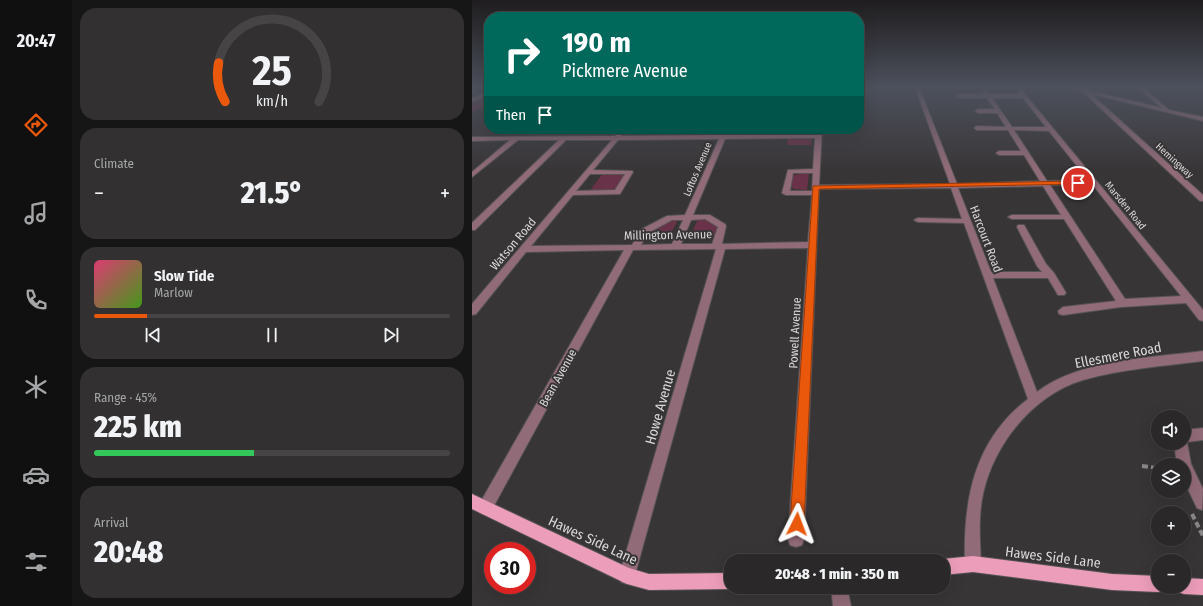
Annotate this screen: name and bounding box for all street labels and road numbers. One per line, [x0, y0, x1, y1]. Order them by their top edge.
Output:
street label: Loftos Avenue [681, 140, 715, 198]
street label: Hemingway [1153, 141, 1196, 181]
street label: Marsden Road [1102, 179, 1148, 232]
street label: Harcourt Road [967, 204, 1005, 274]
street label: Watson Road [487, 215, 539, 273]
street label: Millington Avenue [624, 227, 712, 243]
street label: Powell Avenue [786, 297, 804, 369]
street label: Ellesmere Road [1073, 339, 1163, 372]
street label: Bean Avenue [536, 347, 580, 409]
street label: Howe Avenue [642, 368, 679, 447]
street label: Hawes Side Lane [546, 512, 640, 568]
street label: Hawes Side Lane [1004, 543, 1102, 572]

